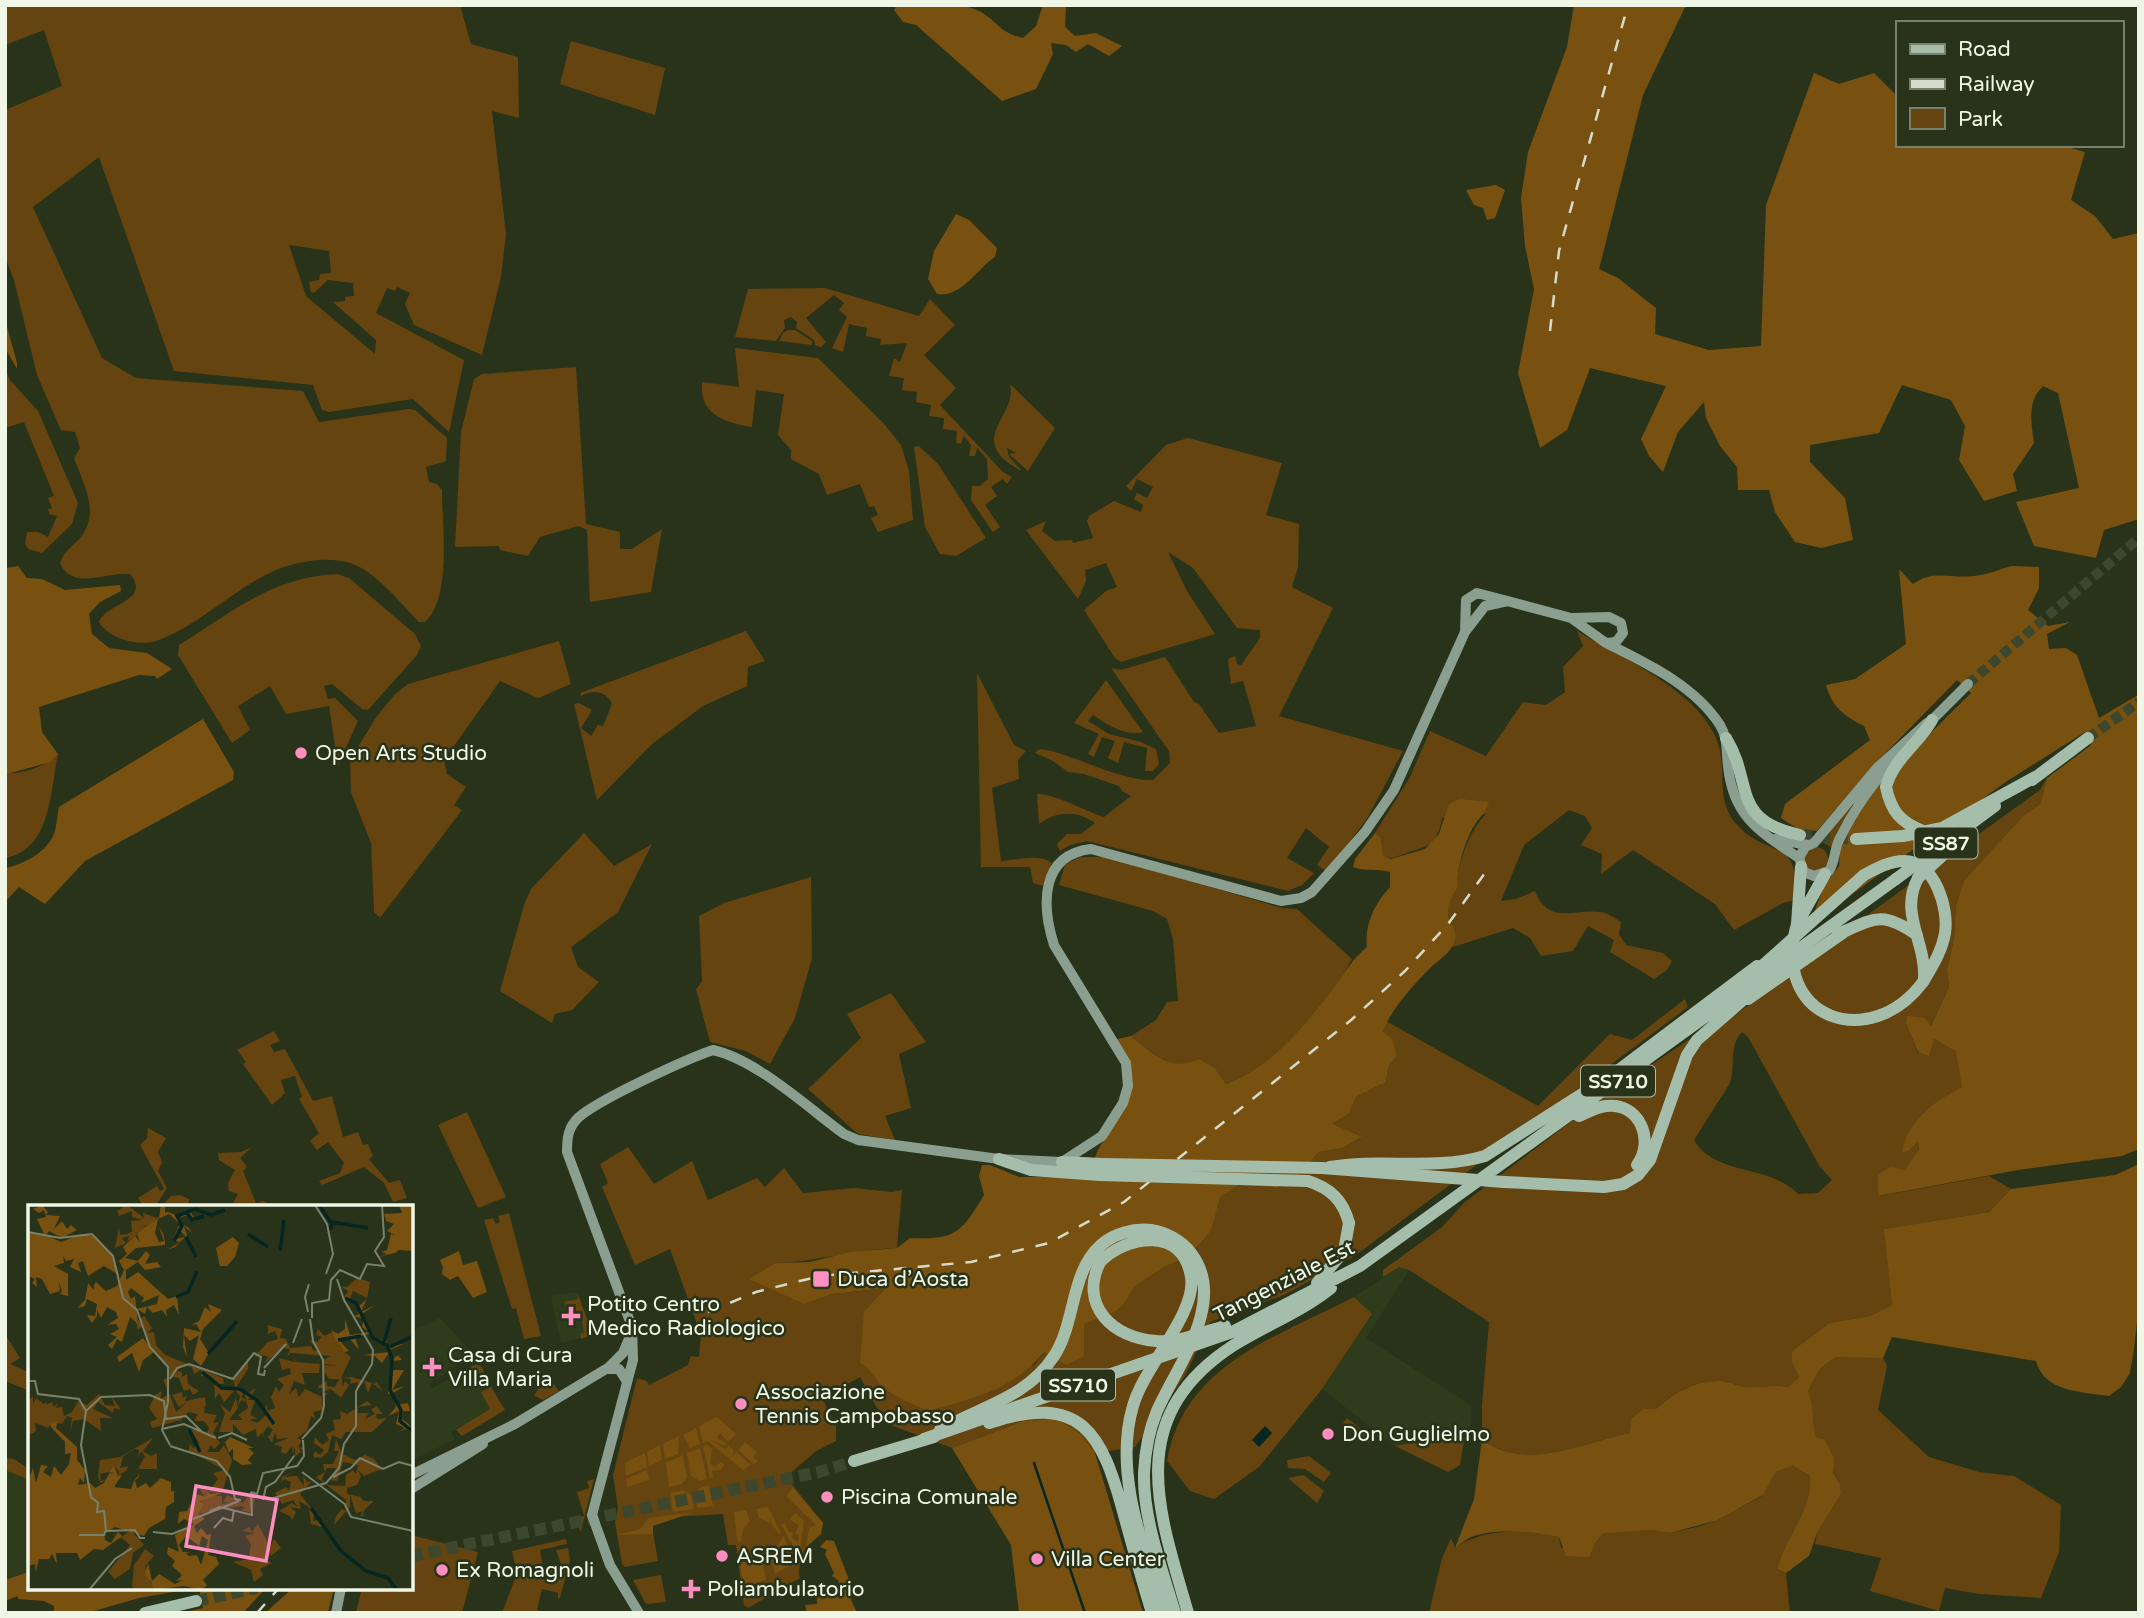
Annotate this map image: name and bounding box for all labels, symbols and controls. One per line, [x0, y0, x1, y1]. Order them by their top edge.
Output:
legend [1896, 21, 2123, 147]
text: Road [1958, 37, 2011, 62]
text: Railway [1958, 72, 2035, 97]
text: Park [1958, 107, 2003, 132]
place label: Open Arts Studio [315, 741, 487, 766]
marker: Open Arts Studio [293, 745, 309, 761]
road number: SS87 [1914, 828, 1978, 858]
road number: SS710 [1581, 1065, 1655, 1096]
inset map [28, 1205, 413, 1590]
street label: Tangenziale Est [1210, 1235, 1359, 1328]
place label: Duca d’Aosta [837, 1267, 969, 1292]
marker: Duca d’Aosta [811, 1269, 831, 1289]
place label: Potito Centro Medico Radiologico [587, 1292, 785, 1341]
marker: Potito Centro Medico Radiologico [561, 1306, 581, 1326]
place label: Casa di Cura Villa Maria [448, 1343, 573, 1392]
marker: Casa di Cura Villa Maria [422, 1357, 442, 1377]
road number: SS710 [1041, 1370, 1115, 1400]
place label: Associazione Tennis Campobasso [755, 1380, 954, 1429]
marker: Associazione Tennis Campobasso [733, 1396, 749, 1412]
place label: Don Guglielmo [1342, 1422, 1490, 1447]
marker: Don Guglielmo [1320, 1426, 1336, 1442]
place label: Piscina Comunale [841, 1485, 1018, 1510]
marker: Piscina Comunale [819, 1489, 835, 1505]
place label: ASREM [736, 1544, 813, 1569]
place label: Villa Center [1051, 1547, 1165, 1572]
marker: ASREM [714, 1548, 730, 1564]
marker: Villa Center [1029, 1551, 1045, 1567]
place label: Ex Romagnoli [456, 1558, 594, 1583]
marker: Ex Romagnoli [434, 1562, 450, 1578]
place label: Poliambulatorio [707, 1577, 865, 1602]
marker: Poliambulatorio [681, 1579, 701, 1599]

